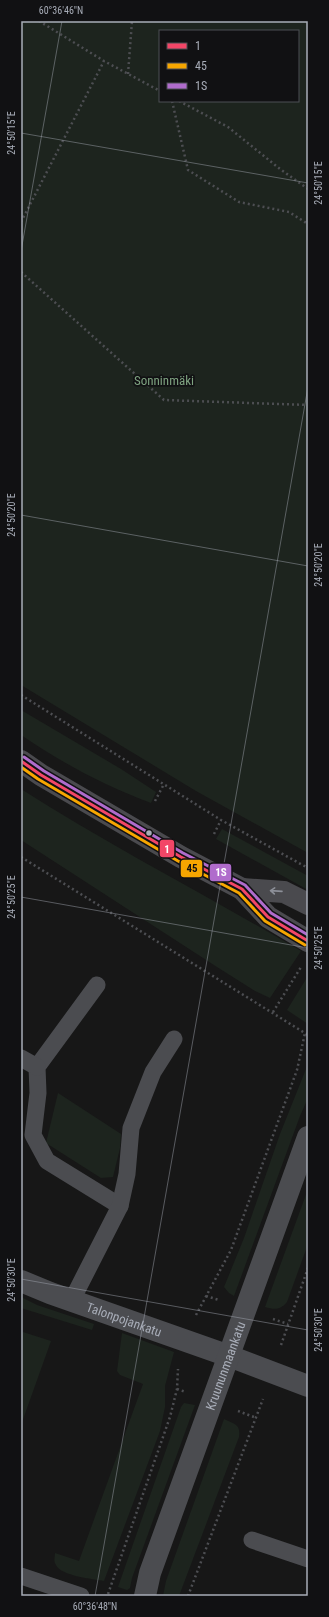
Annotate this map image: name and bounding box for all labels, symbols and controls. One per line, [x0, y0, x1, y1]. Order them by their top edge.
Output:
text: 60°36'46"N [39, 5, 83, 16]
legend [159, 30, 299, 102]
text: 1 [195, 39, 201, 53]
text: 45 [195, 59, 207, 73]
text: 1S [195, 79, 207, 93]
text: 24°50'15"E [6, 111, 17, 155]
text: 24°50'15"E [313, 161, 324, 205]
park label: Sonninmäki [134, 373, 194, 388]
text: 24°50'20"E [6, 493, 17, 537]
text: 24°50'20"E [313, 543, 324, 587]
unlabelled marker [144, 828, 154, 838]
line badge: 1 [159, 839, 175, 858]
text: 1 [164, 843, 170, 856]
line badge: 45 [180, 859, 203, 878]
text: 45 [186, 862, 198, 875]
line badge: 1S [209, 863, 232, 882]
text: 1S [215, 866, 227, 879]
text: 24°50'25"E [6, 875, 17, 919]
one-way arrow [270, 888, 283, 895]
text: 24°50'25"E [313, 926, 324, 970]
text: 24°50'30"E [6, 1258, 17, 1302]
street label: Talonpojankatu [85, 1299, 164, 1339]
text: 24°50'30"E [313, 1308, 324, 1352]
street label: Kruununmaankatu [202, 1319, 248, 1412]
text: 60°36'48"N [73, 1601, 117, 1612]

